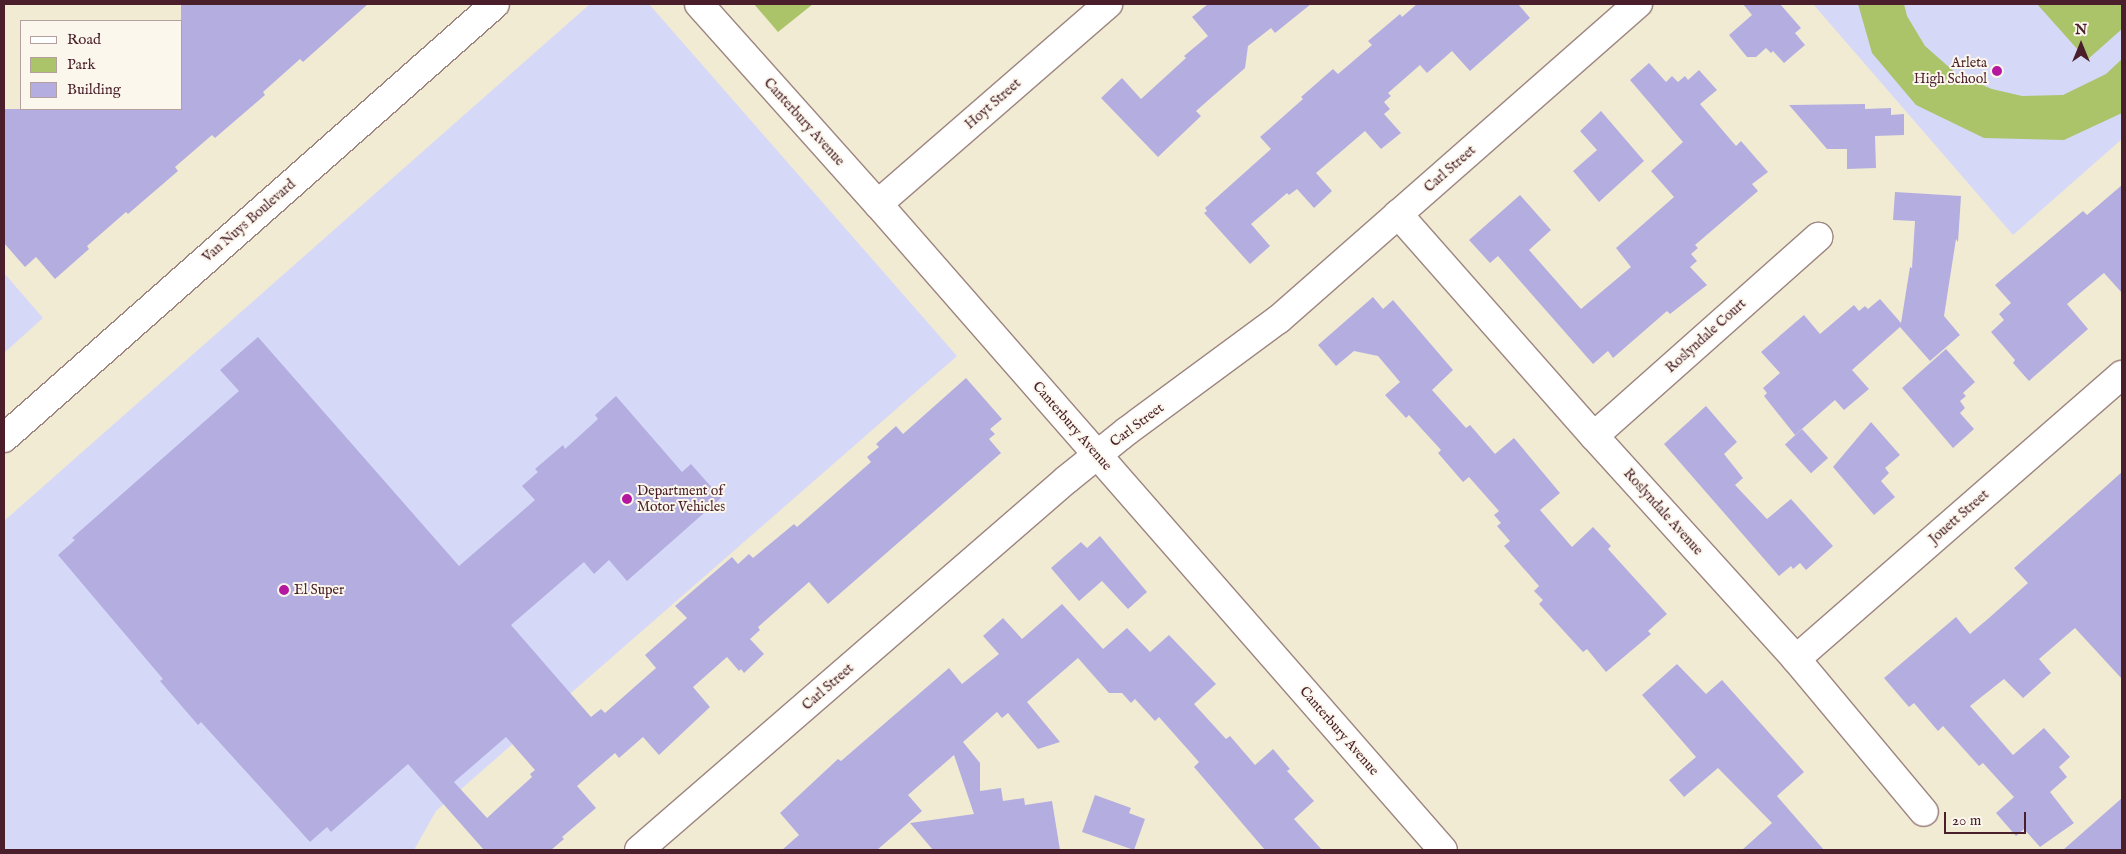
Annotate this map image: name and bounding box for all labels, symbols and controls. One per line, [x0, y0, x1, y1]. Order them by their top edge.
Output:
legend [20, 20, 182, 110]
north arrow [2056, 20, 2106, 70]
text: N [2075, 21, 2087, 39]
text: Road [67, 30, 101, 49]
text: Park [67, 55, 96, 74]
place label: Arleta High School [1914, 55, 1987, 88]
marker: Arleta High School [1991, 65, 2003, 77]
street label: Canterbury Avenue [760, 75, 848, 169]
street label: Hoyt Street [962, 75, 1024, 133]
text: Building [67, 80, 121, 99]
street label: Carl Street [1421, 142, 1479, 196]
street label: Van Nuys Boulevard [199, 176, 299, 266]
street label: Roslyndale Court [1662, 295, 1750, 377]
street label: Canterbury Avenue [1029, 378, 1115, 474]
street label: Carl Street [1107, 399, 1167, 451]
street label: Roslyndale Avenue [1620, 465, 1706, 559]
place label: Department of Motor Vehicles [637, 483, 725, 516]
street label: Jouett Street [1926, 486, 1992, 548]
marker: Department of Motor Vehicles [621, 493, 633, 505]
place label: El Super [294, 582, 344, 598]
marker: El Super [278, 584, 290, 596]
street label: Carl Street [799, 660, 857, 714]
street label: Canterbury Avenue [1296, 683, 1382, 779]
scale bar [1946, 802, 2028, 834]
text: 20 m [1952, 811, 1981, 830]

